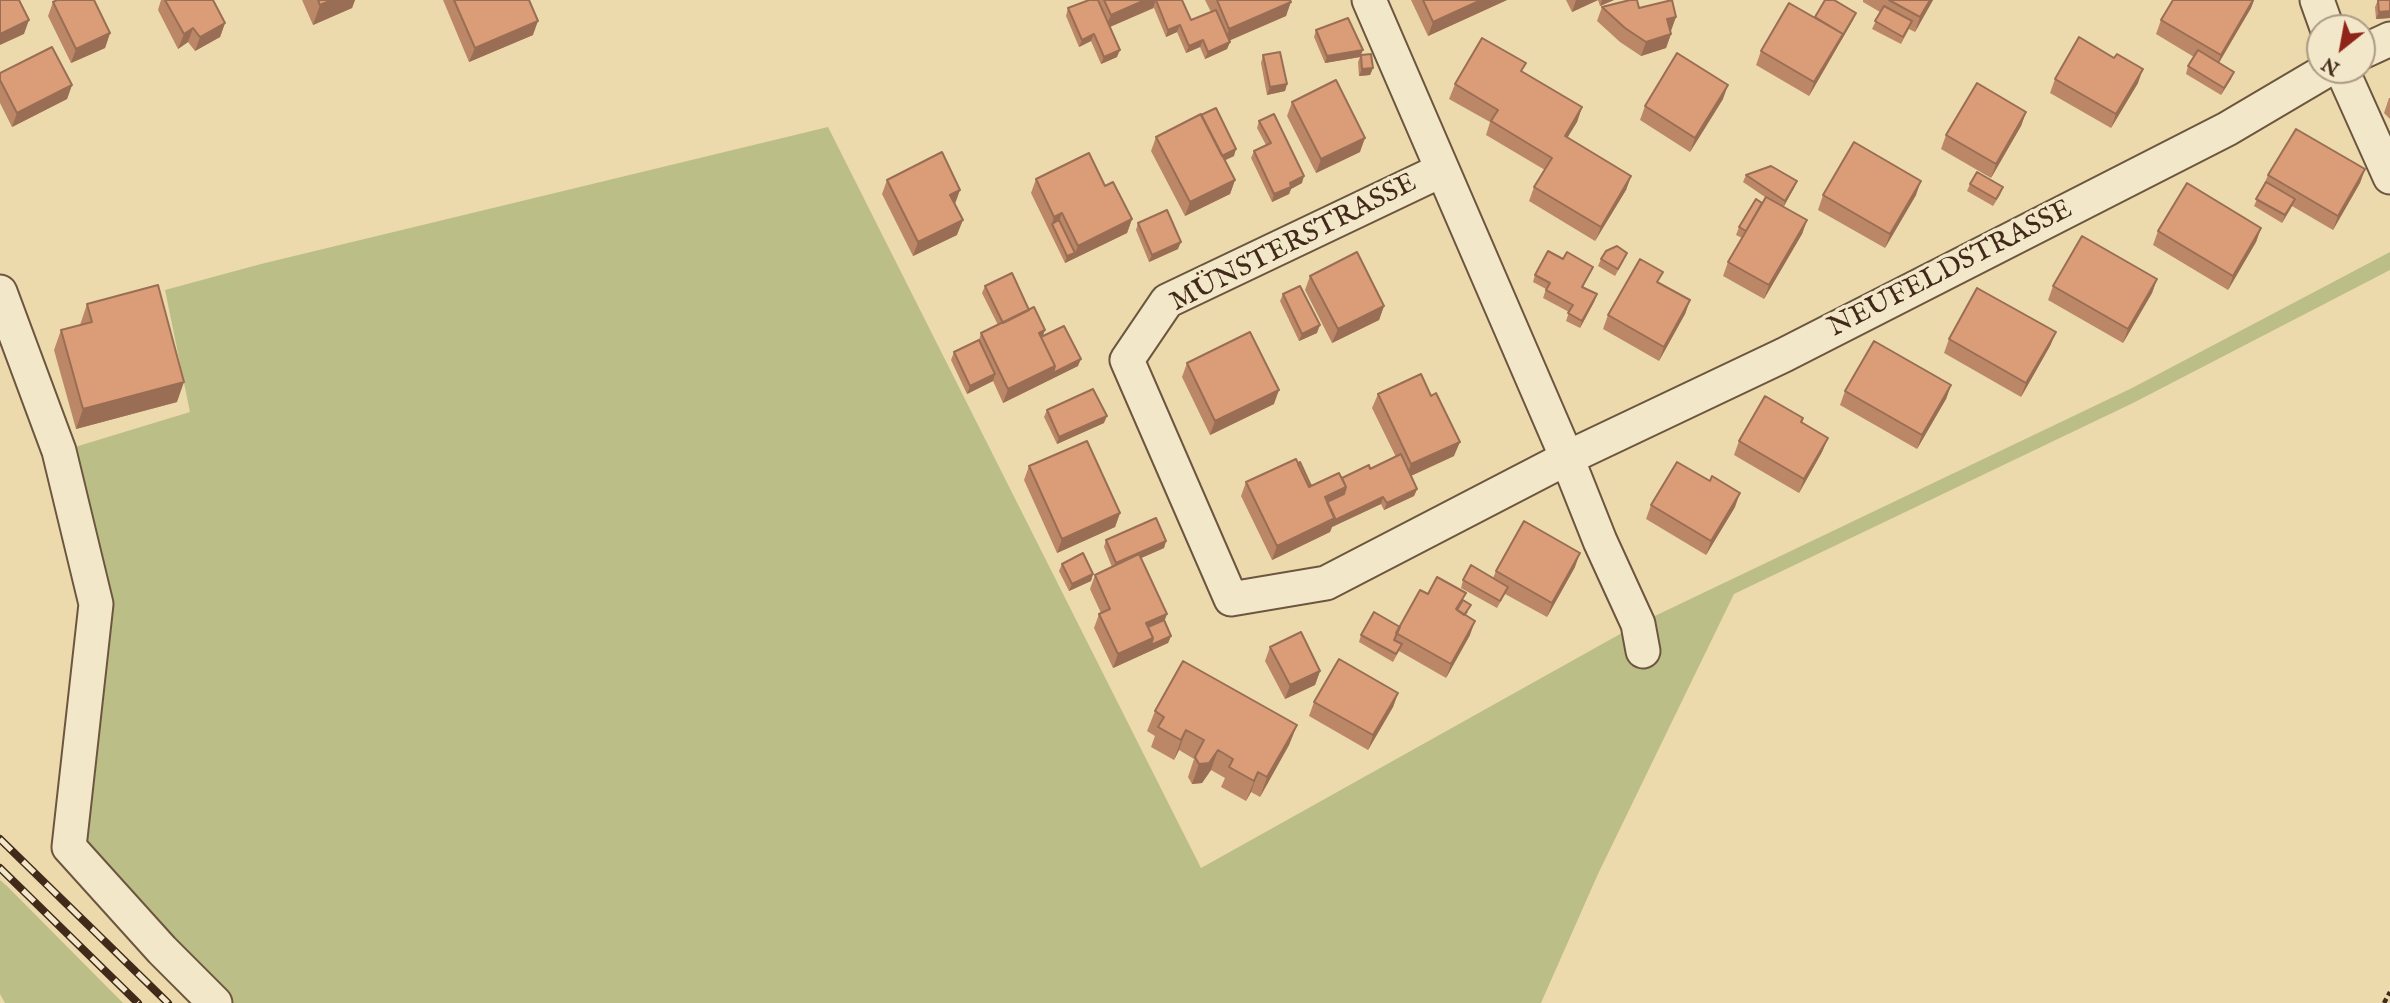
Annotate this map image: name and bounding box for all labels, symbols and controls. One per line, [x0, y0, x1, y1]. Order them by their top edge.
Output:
north arrow [2306, 14, 2376, 84]
text: N [2318, 51, 2344, 80]
street label: MÜNSTERSTRASSE [1165, 167, 1423, 321]
street label: NEUFELDSTRASSE [1823, 194, 2079, 346]

